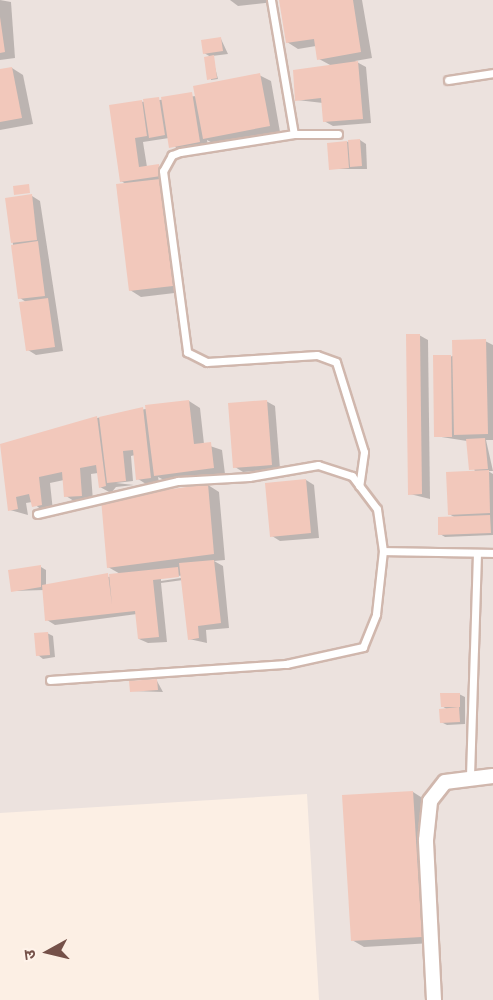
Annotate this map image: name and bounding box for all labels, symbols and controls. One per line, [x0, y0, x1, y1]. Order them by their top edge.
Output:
north arrow [18, 922, 78, 982]
text: उ [22, 949, 39, 960]

